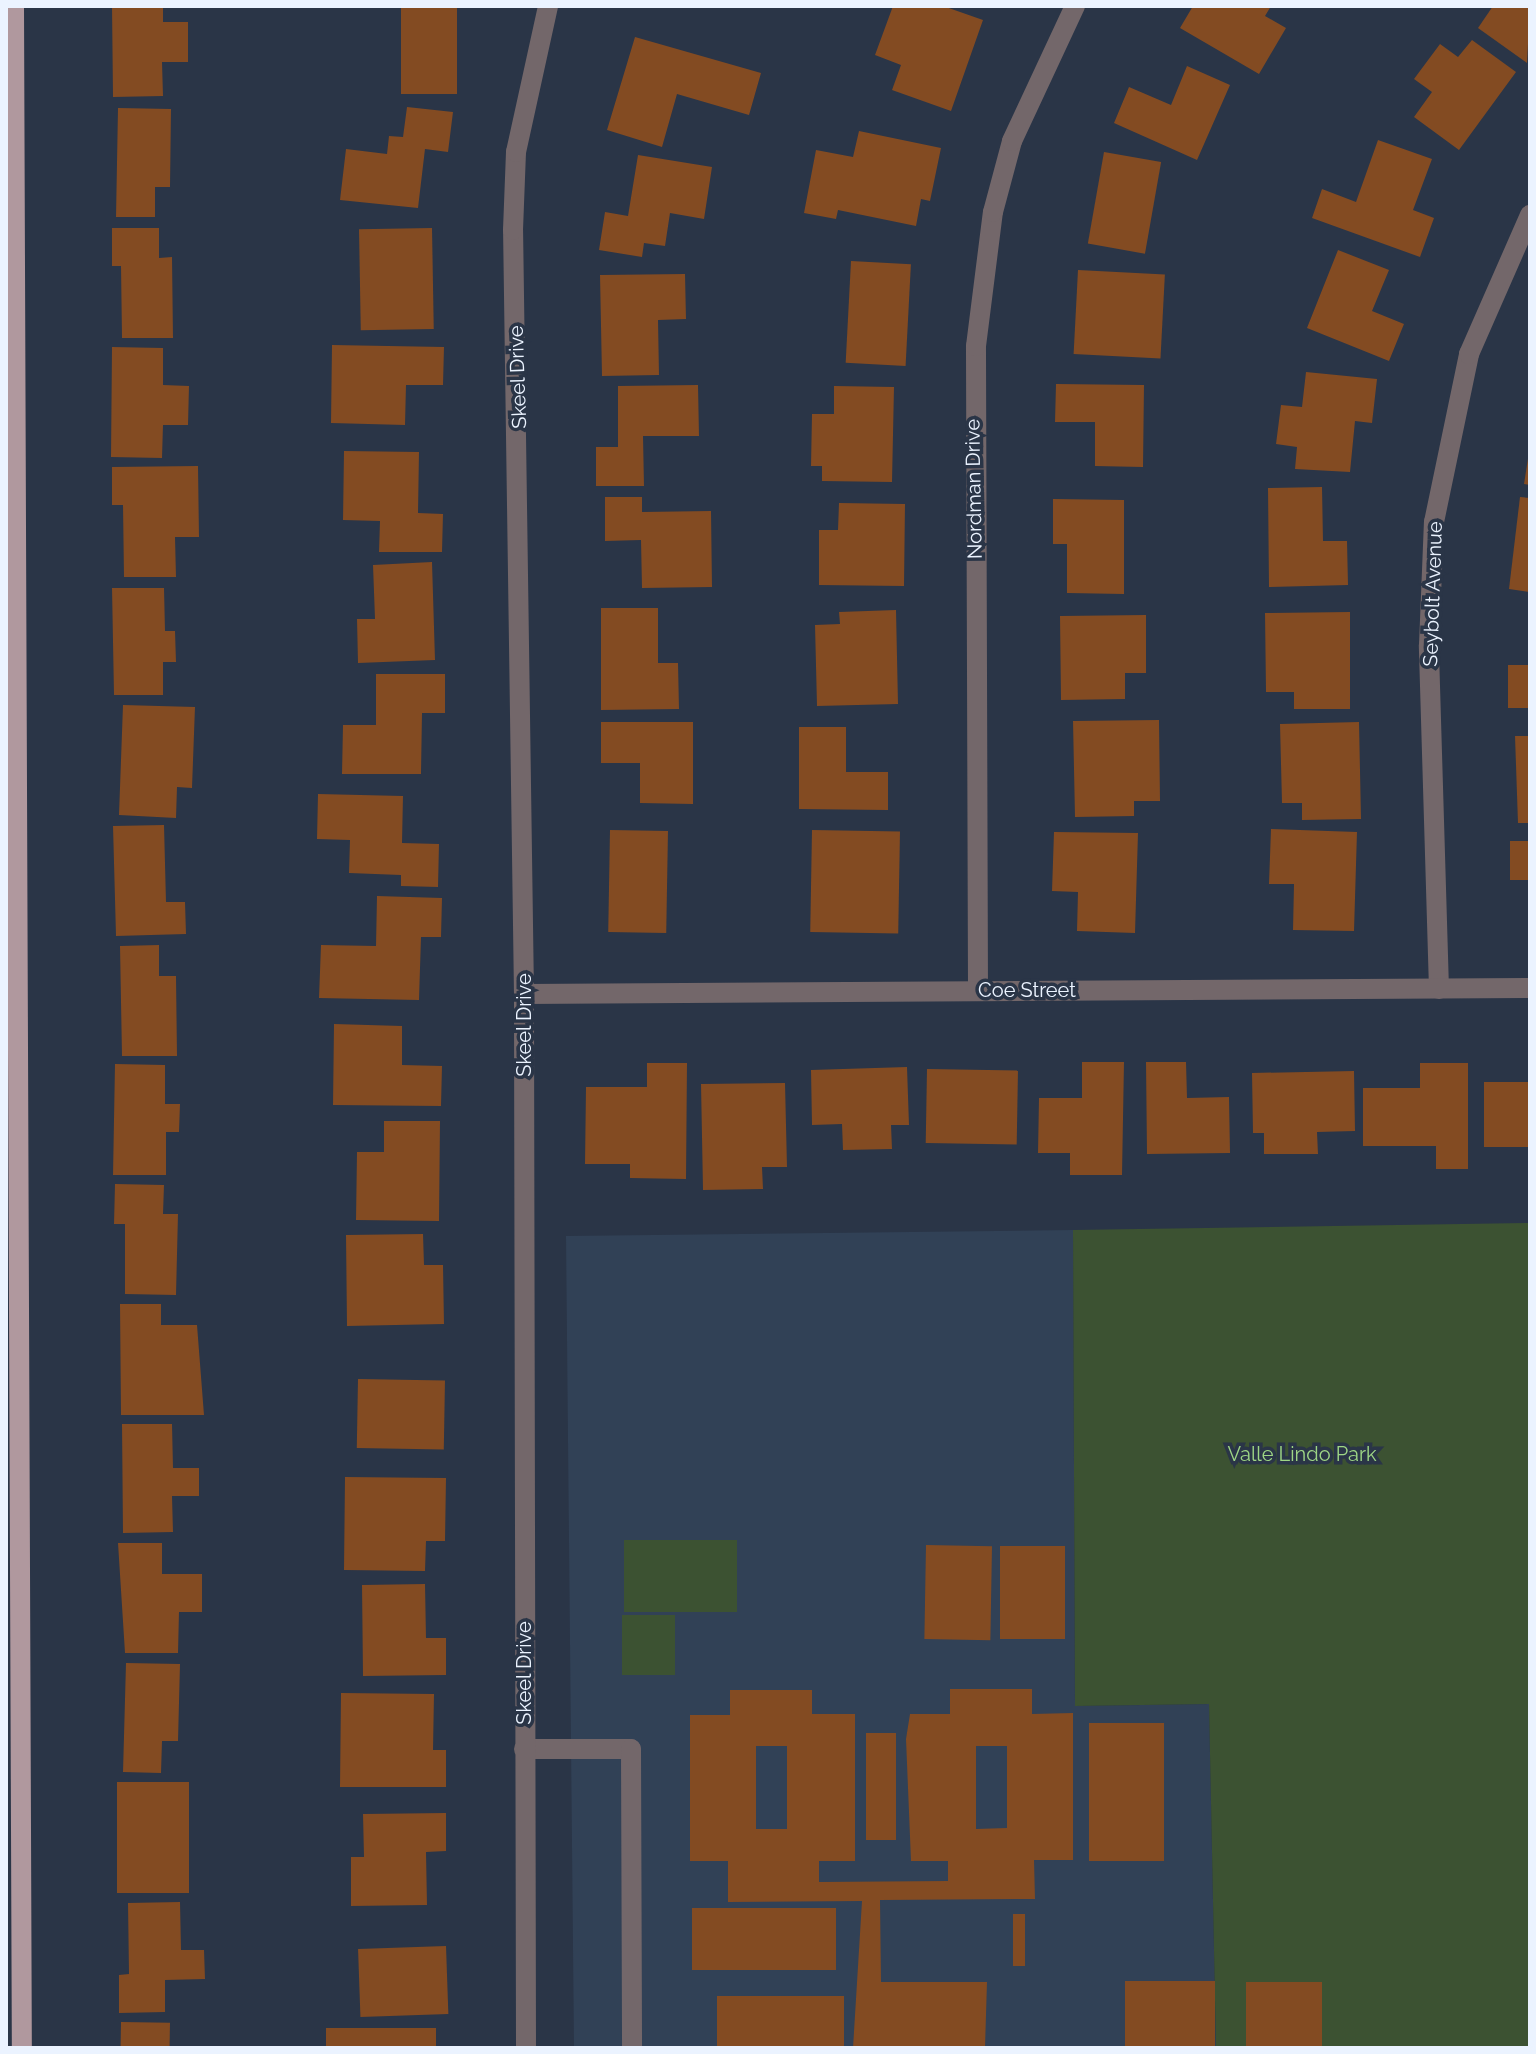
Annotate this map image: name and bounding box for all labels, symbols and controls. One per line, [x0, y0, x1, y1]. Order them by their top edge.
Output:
street label: Skeel Drive [504, 325, 532, 429]
street label: Nordman Drive [961, 419, 987, 559]
street label: Seybolt Avenue [1418, 521, 1448, 667]
street label: Skeel Drive [512, 973, 536, 1077]
street label: Coe Street [978, 978, 1076, 1002]
park label: Valle Lindo Park [1227, 1442, 1377, 1466]
street label: Skeel Drive [512, 1621, 536, 1725]

